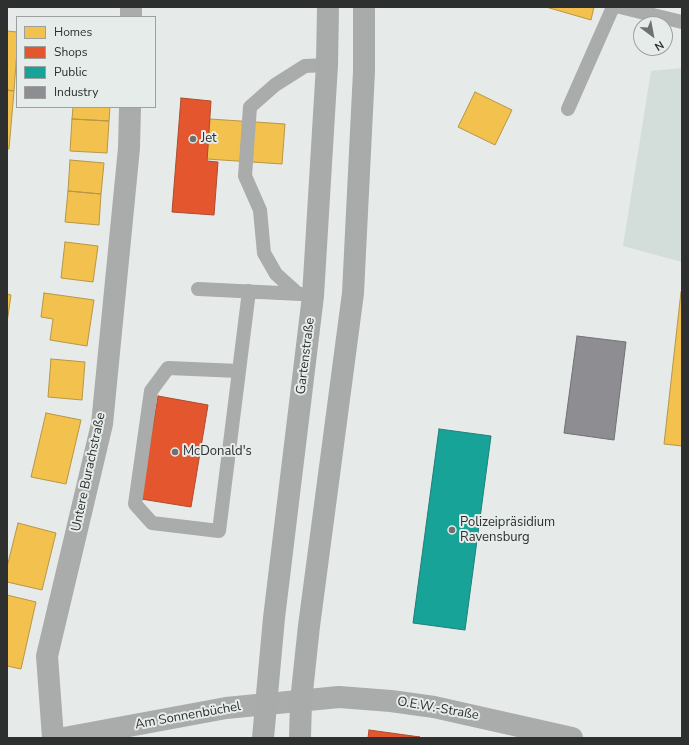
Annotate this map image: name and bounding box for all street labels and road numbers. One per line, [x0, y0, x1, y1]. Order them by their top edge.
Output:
street label: Gartenstraße [294, 317, 318, 395]
street label: Untere Burachstraße [69, 411, 109, 533]
street label: O.E.W.-Straße [396, 694, 480, 724]
street label: Am Sonnenbüchel [134, 699, 242, 733]

